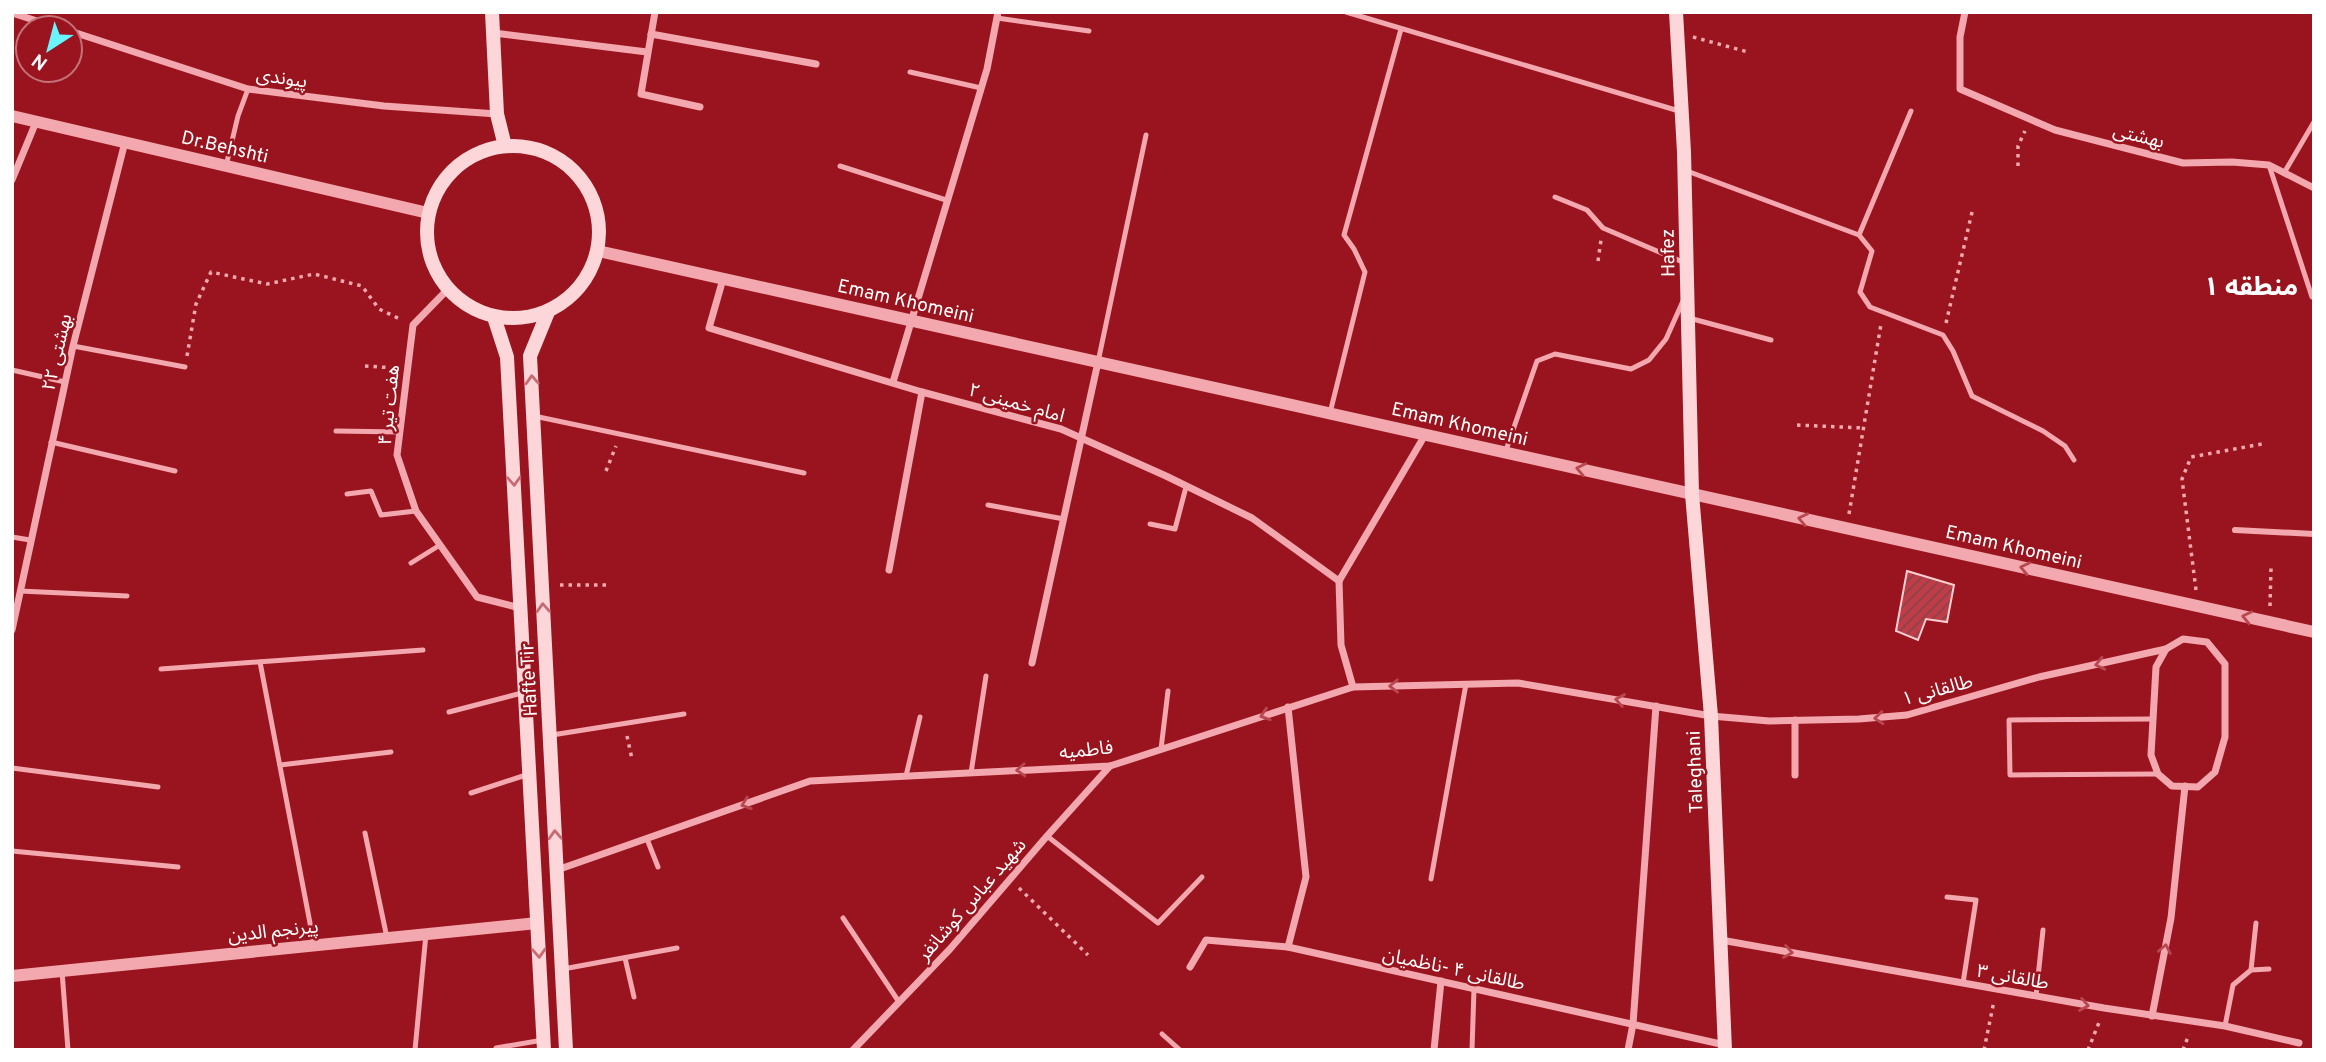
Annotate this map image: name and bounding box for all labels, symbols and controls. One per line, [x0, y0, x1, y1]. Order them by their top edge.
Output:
north arrow [14, 14, 84, 84]
text: N [28, 47, 53, 75]
street label: پیوندی [255, 64, 309, 94]
street label: بهشتی [2110, 119, 2167, 155]
street label: Dr.Behshti [179, 126, 270, 170]
street label: Hafez [1657, 229, 1681, 277]
district label: منطقه ۱ [2204, 272, 2298, 305]
street label: Emam Khomeini [835, 275, 976, 329]
street label: بهشتی ۲۲ [37, 312, 78, 393]
street label: هفت تیر ۴ [374, 364, 406, 447]
one-way arrow [524, 375, 539, 386]
street label: امام خمینی ۲ [965, 379, 1067, 430]
street label: Emam Khomeini [1389, 398, 1530, 452]
one-way arrow [1575, 463, 1587, 478]
one-way arrow [506, 475, 521, 486]
one-way arrow [1797, 512, 1809, 527]
street label: Emam Khomeini [1943, 521, 2084, 575]
one-way arrow [2019, 562, 2031, 576]
one-way arrow [536, 602, 551, 613]
one-way arrow [2241, 611, 2253, 626]
street label: Hafte Tir [516, 642, 544, 717]
one-way arrow [2094, 656, 2106, 670]
street label: طالقانی ۱ [1899, 670, 1976, 712]
one-way arrow [1388, 678, 1398, 694]
one-way arrow [1614, 693, 1625, 708]
one-way arrow [1259, 707, 1271, 721]
one-way arrow [1873, 710, 1884, 725]
street label: Taleghani [1683, 730, 1709, 814]
street label: فاطمیه [1058, 736, 1114, 766]
one-way arrow [1015, 763, 1026, 778]
one-way arrow [740, 796, 753, 810]
one-way arrow [548, 829, 563, 840]
street label: شهید عباس کوشانفر [912, 834, 1032, 967]
street label: پیرنجم الدین [227, 915, 320, 950]
street label: طالقانی ۴ -ناظمیان [1380, 943, 1527, 997]
one-way arrow [2157, 943, 2172, 955]
one-way arrow [1782, 944, 1794, 959]
one-way arrow [531, 947, 546, 958]
street label: طالقانی ۳ [1975, 960, 2051, 996]
one-way arrow [2078, 997, 2090, 1012]

